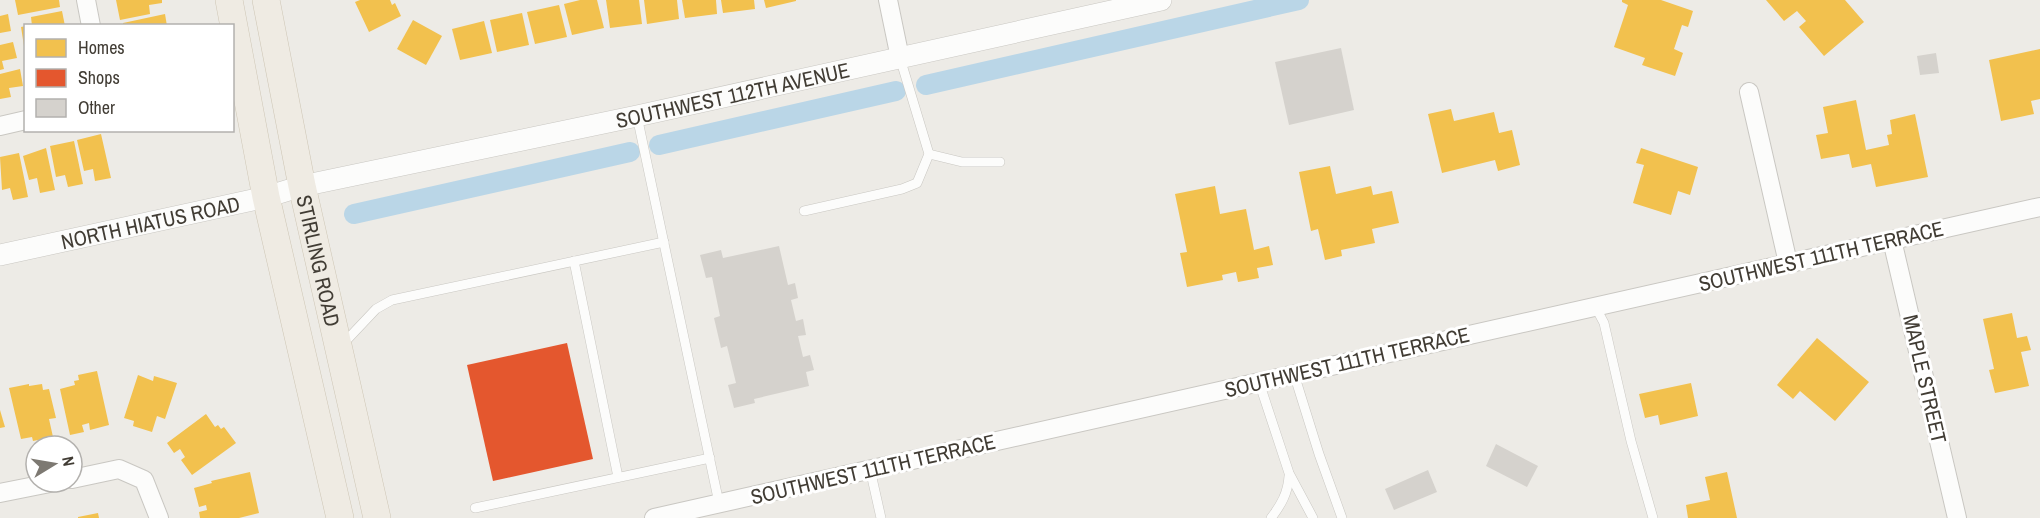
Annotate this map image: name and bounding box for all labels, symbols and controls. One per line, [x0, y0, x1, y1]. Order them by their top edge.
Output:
legend [24, 24, 234, 132]
text: Homes [78, 35, 125, 60]
street label: SOUTHWEST 112TH AVENUE [613, 55, 852, 135]
text: Shops [78, 65, 120, 90]
text: Other [78, 95, 115, 120]
street label: NORTH HIATUS ROAD [58, 189, 243, 256]
street label: STIRLING ROAD [290, 192, 348, 329]
street label: SOUTHWEST 111TH TERRACE [1696, 214, 1946, 298]
street label: MAPLE STREET [1896, 312, 1954, 447]
street label: SOUTHWEST 111TH TERRACE [1222, 320, 1472, 404]
street label: SOUTHWEST 111TH TERRACE [748, 427, 998, 511]
north arrow [24, 434, 84, 494]
text: N [57, 454, 80, 468]

